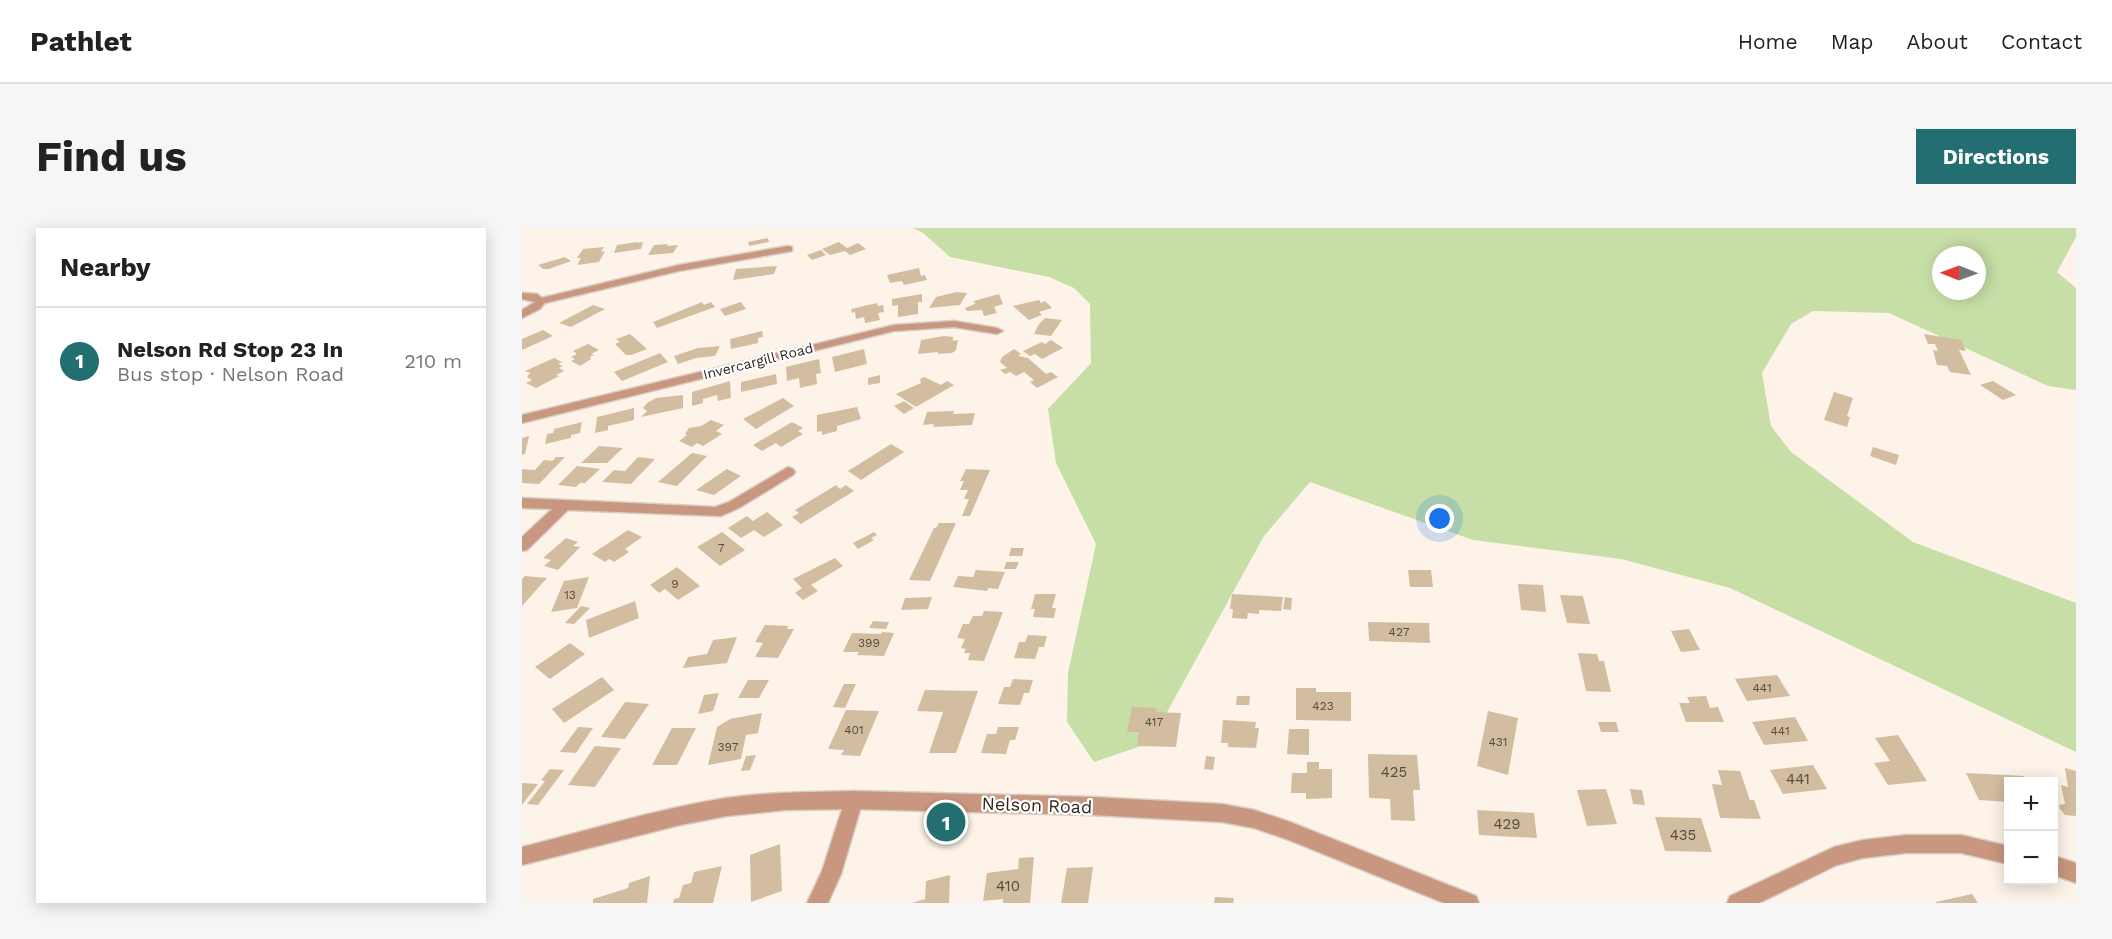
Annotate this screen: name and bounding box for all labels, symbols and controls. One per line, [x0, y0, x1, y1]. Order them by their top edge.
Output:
text: Pathlet [30, 25, 132, 58]
text: Home [1738, 29, 1798, 54]
text: Map [1831, 29, 1874, 54]
text: About [1907, 29, 1968, 54]
text: Contact [2001, 29, 2082, 54]
button: Directions [1916, 129, 2076, 184]
text: Find us [36, 132, 187, 181]
north arrow [1932, 246, 1986, 300]
text: Nearby [60, 252, 151, 282]
text: Nelson Rd Stop 23 In [117, 337, 343, 362]
street label: Invercargill Road [701, 340, 815, 382]
text: 1 [75, 349, 84, 373]
text: 210 m [404, 349, 462, 373]
text: Bus stop · Nelson Road [117, 362, 344, 386]
your location [1425, 504, 1454, 533]
house number: 7 [718, 541, 725, 555]
house number: 9 [671, 577, 679, 591]
house number: 13 [564, 588, 576, 602]
house number: 427 [1389, 625, 1410, 639]
house number: 399 [858, 636, 880, 650]
house number: 441 [1752, 681, 1772, 695]
house number: 423 [1312, 699, 1334, 713]
house number: 417 [1145, 715, 1164, 729]
house number: 401 [844, 723, 864, 737]
house number: 441 [1770, 724, 1790, 738]
house number: 431 [1488, 735, 1508, 749]
house number: 397 [718, 740, 739, 754]
house number: 425 [1381, 763, 1407, 781]
house number: 441 [1786, 770, 1810, 788]
map controls [2004, 777, 2058, 885]
button: + [2004, 777, 2058, 831]
street label: Nelson Road [981, 793, 1093, 817]
pin: 1 [926, 800, 966, 844]
house number: 429 [1493, 815, 1521, 833]
house number: 435 [1670, 826, 1696, 844]
button: − [2004, 831, 2058, 885]
house number: 410 [996, 877, 1020, 895]

